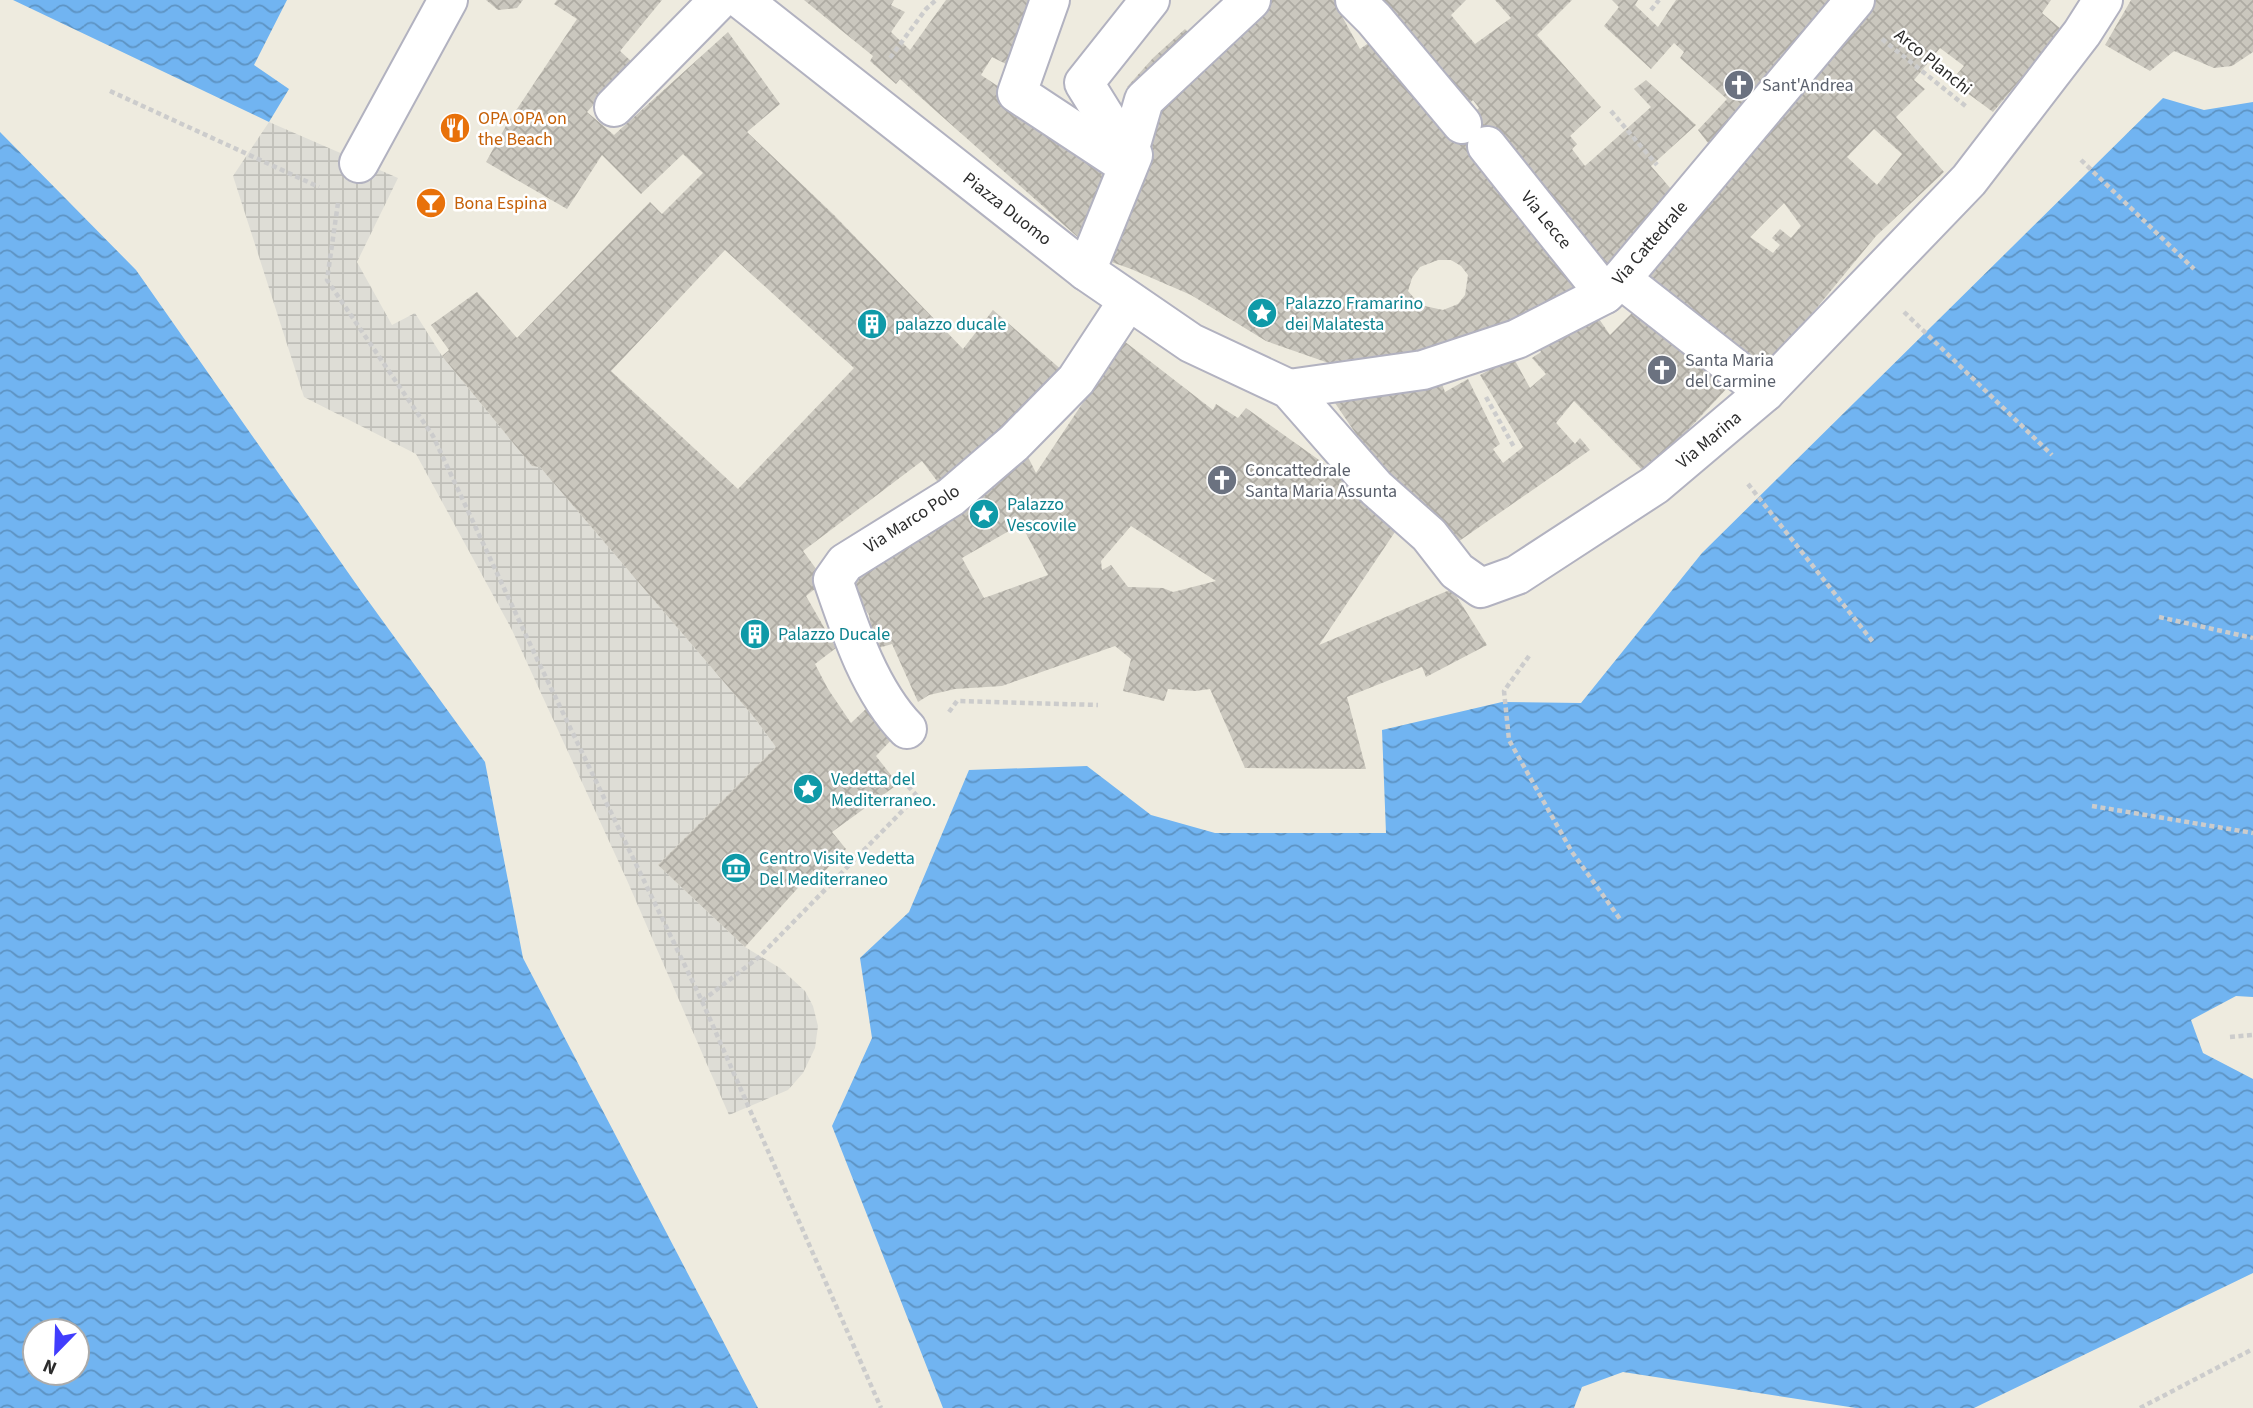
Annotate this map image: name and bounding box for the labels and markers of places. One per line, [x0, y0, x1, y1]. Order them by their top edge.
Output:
church icon: Sant'Andrea [1722, 68, 1756, 102]
place label: Sant'Andrea [1762, 73, 1854, 98]
place label: OPA OPA on the Beach [478, 106, 567, 152]
restaurant icon: OPA OPA on the Beach [438, 111, 472, 145]
bar icon: Bona Espina [414, 186, 448, 220]
place label: Bona Espina [454, 191, 547, 216]
place label: Palazzo Framarino dei Malatesta [1285, 291, 1423, 337]
place icon: Palazzo Framarino dei Malatesta [1245, 296, 1279, 330]
building icon: palazzo ducale [855, 307, 889, 341]
place label: palazzo ducale [895, 312, 1006, 337]
place label: Santa Maria del Carmine [1685, 348, 1776, 394]
church icon: Santa Maria del Carmine [1645, 353, 1679, 387]
place label: Concattedrale Santa Maria Assunta [1245, 458, 1397, 504]
church icon: Concattedrale Santa Maria Assunta [1205, 463, 1239, 497]
place label: Palazzo Vescovile [1007, 492, 1076, 538]
place icon: Palazzo Vescovile [967, 497, 1001, 531]
building icon: Palazzo Ducale [738, 617, 772, 651]
place label: Palazzo Ducale [778, 622, 890, 647]
place label: Vedetta del Mediterraneo. [831, 767, 936, 813]
place icon: Vedetta del Mediterraneo. [791, 772, 825, 806]
place label: Centro Visite Vedetta Del Mediterraneo [759, 846, 915, 892]
museum icon: Centro Visite Vedetta Del Mediterraneo [719, 851, 753, 885]

